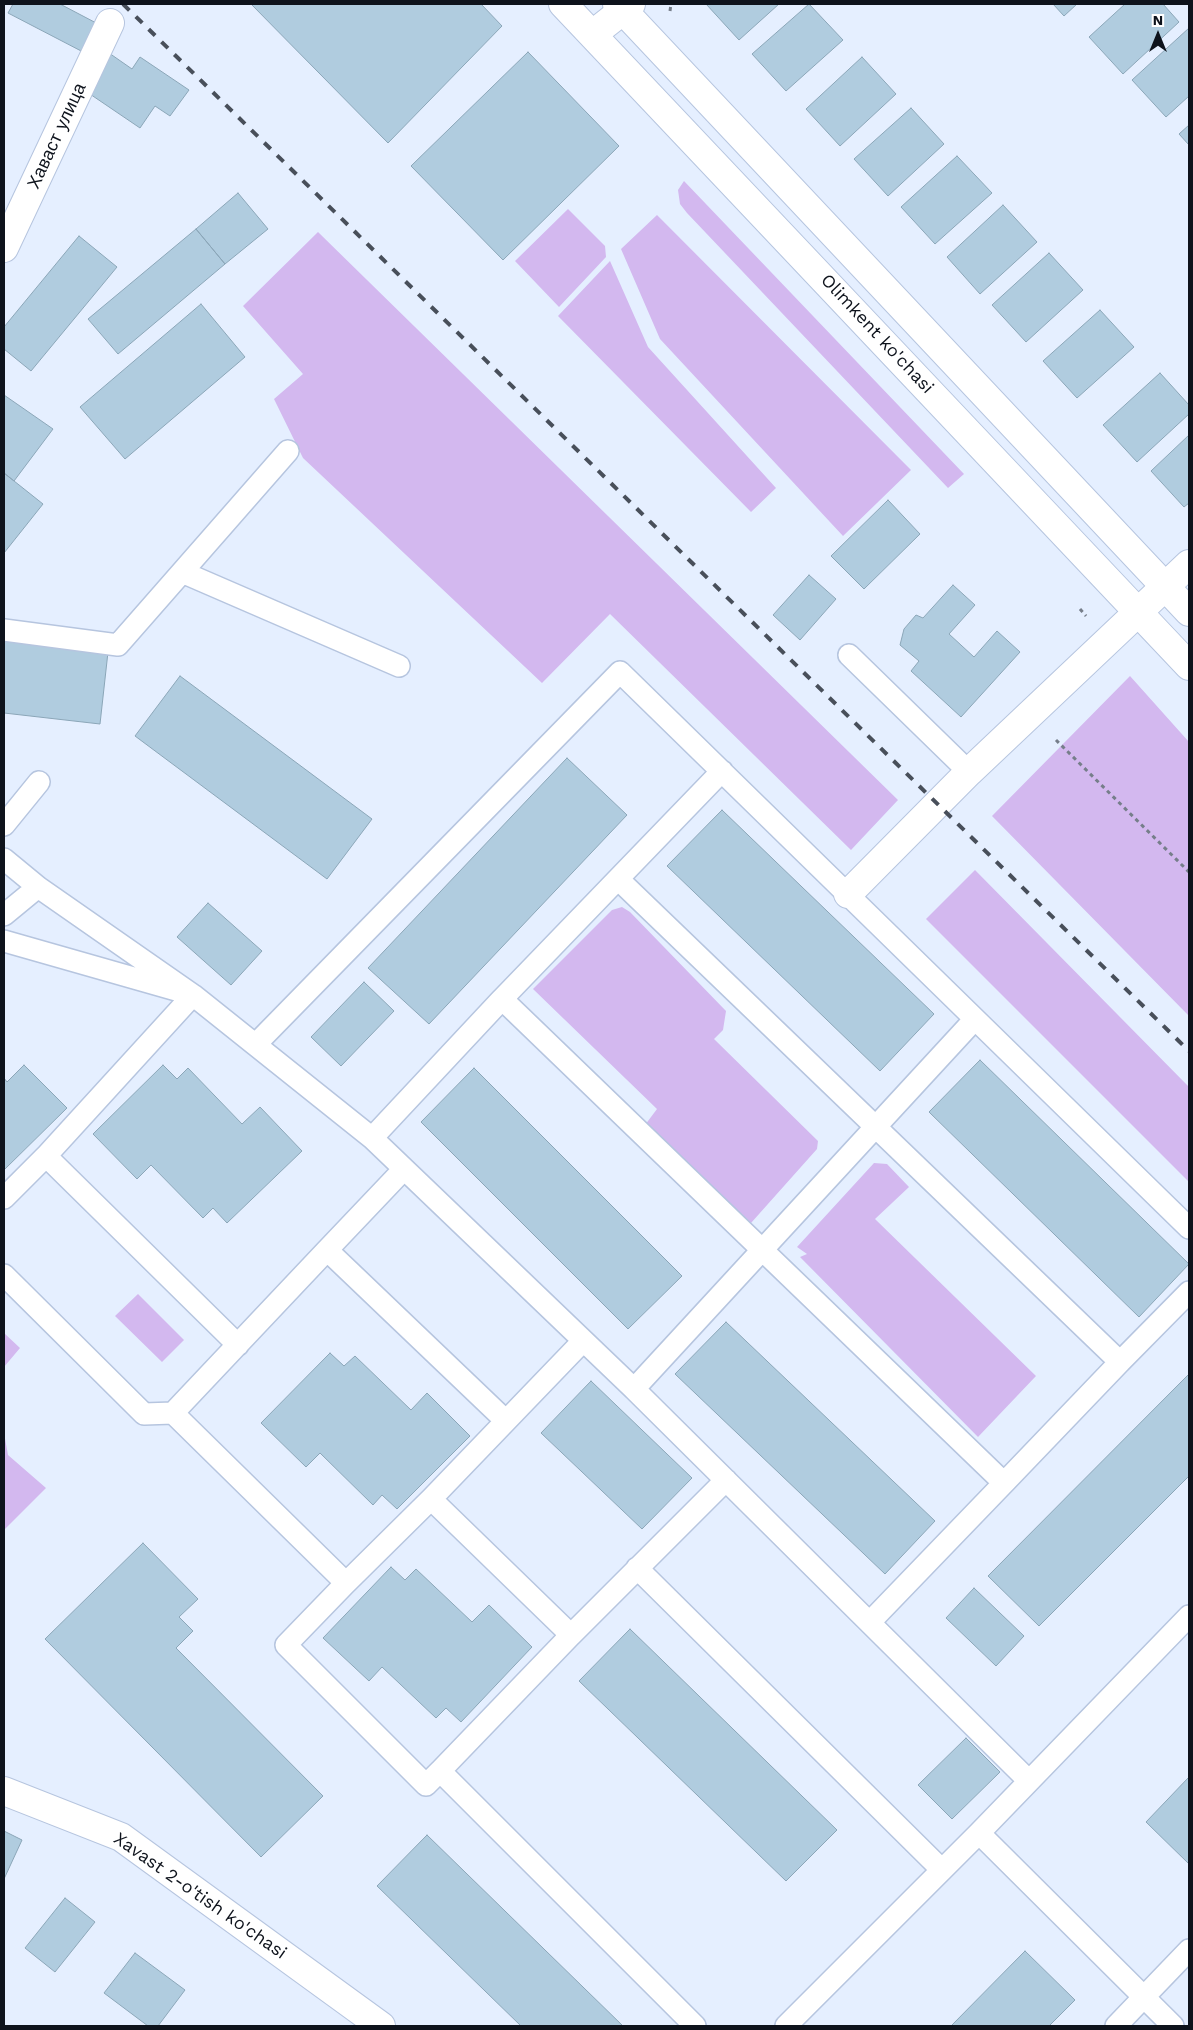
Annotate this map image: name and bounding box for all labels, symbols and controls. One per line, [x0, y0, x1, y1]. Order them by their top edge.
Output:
north arrow [1133, 10, 1183, 60]
text: N [1153, 12, 1163, 28]
street label: Хаваст улица [23, 80, 91, 192]
street label: Olimkent ko'chasi [816, 270, 938, 398]
street label: Xavast 2-o'tish ko'chasi [109, 1828, 291, 1964]

